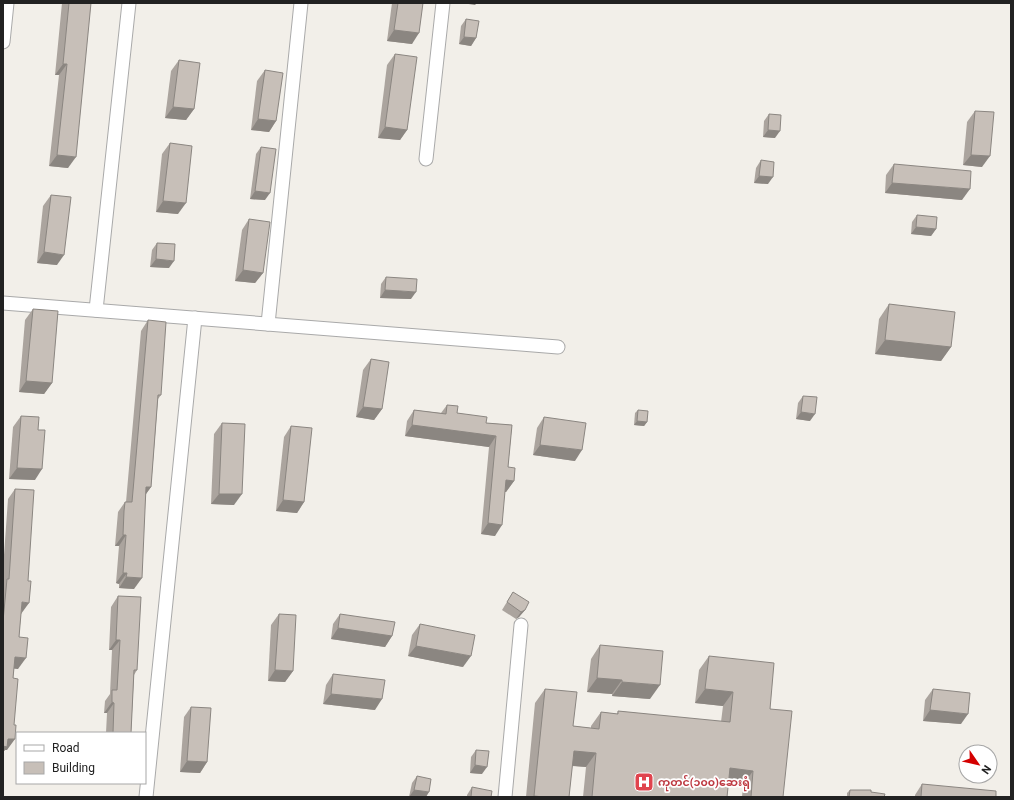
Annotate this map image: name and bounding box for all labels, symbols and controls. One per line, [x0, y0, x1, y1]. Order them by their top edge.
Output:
legend [16, 732, 146, 784]
text: Road [52, 741, 80, 755]
north arrow [958, 744, 998, 784]
text: Building [52, 761, 95, 775]
text: N [978, 762, 993, 776]
hospital icon: ကုတင်(၁၀၀)ဆေးရုံ [633, 771, 655, 793]
place label: ကုတင်(၁၀၀)ဆေးရုံ [658, 775, 750, 792]

